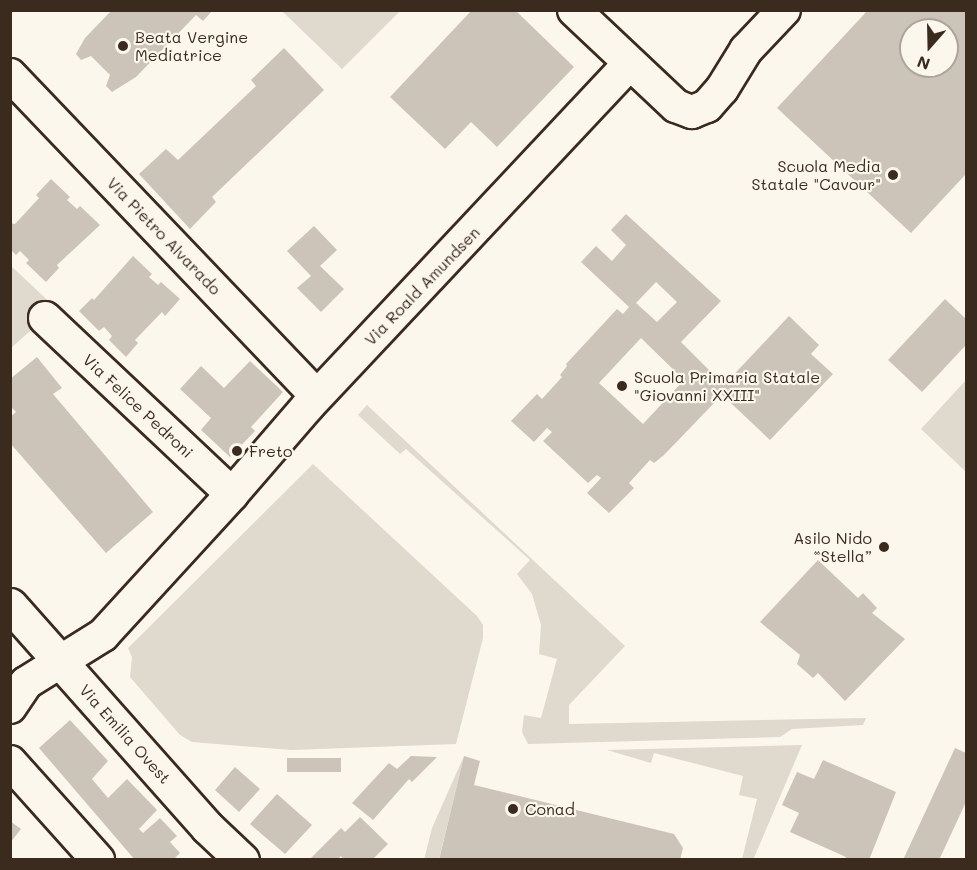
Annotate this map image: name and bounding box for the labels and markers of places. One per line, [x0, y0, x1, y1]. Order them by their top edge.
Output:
place label: Beata Vergine Mediatrice [135, 27, 248, 65]
marker: Beata Vergine Mediatrice [116, 39, 130, 53]
place label: Scuola Media Statale "Cavour" [752, 156, 881, 194]
marker: Scuola Media Statale "Cavour" [886, 168, 900, 182]
place label: Scuola Primaria Statale "Giovanni XXIII" [634, 367, 820, 405]
marker: Scuola Primaria Statale "Giovanni XXIII" [615, 379, 629, 393]
place label: Freto [249, 441, 292, 461]
marker: Freto [230, 444, 244, 458]
place label: Asilo Nido “Stella” [793, 528, 872, 566]
marker: Asilo Nido “Stella” [877, 540, 891, 554]
place label: Conad [525, 799, 575, 819]
marker: Conad [506, 802, 520, 816]

